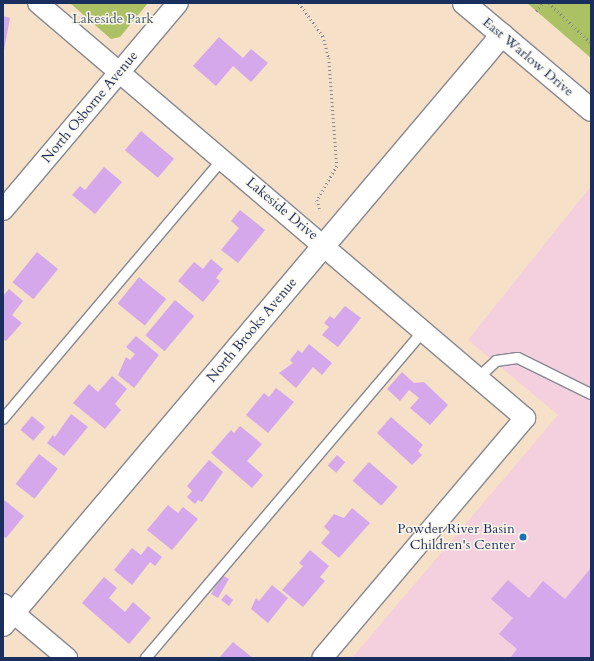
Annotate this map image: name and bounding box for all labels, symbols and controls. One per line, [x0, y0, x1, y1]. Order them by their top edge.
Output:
park label: Lakeside Park [72, 11, 154, 27]
street label: East Warlow Drive [479, 14, 577, 100]
street label: North Osborne Avenue [38, 48, 142, 166]
street label: Lakeside Drive [243, 174, 321, 244]
street label: North Brooks Avenue [203, 274, 301, 386]
place label: Powder River Basin Children's Center [397, 521, 515, 554]
marker: Powder River Basin Children's Center [518, 532, 528, 542]

